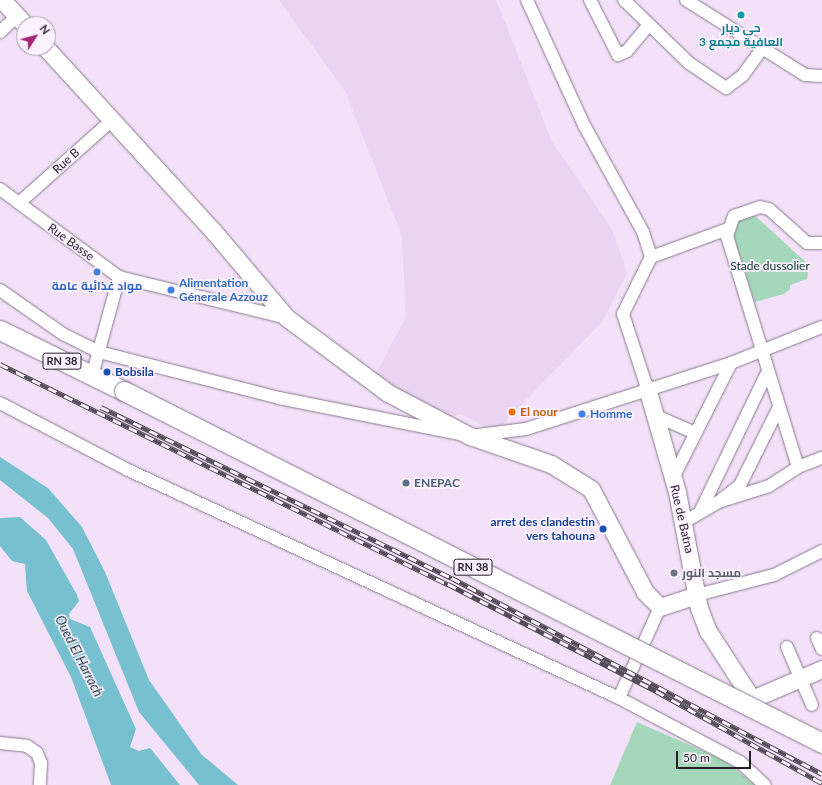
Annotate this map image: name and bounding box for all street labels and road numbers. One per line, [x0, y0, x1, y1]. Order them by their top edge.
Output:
street label: Rue B [50, 145, 82, 177]
street label: Rue Basse [45, 220, 97, 264]
road number: RN 38 [42, 352, 82, 370]
street label: Rue de Batna [667, 483, 697, 555]
road number: RN 38 [453, 558, 493, 576]

